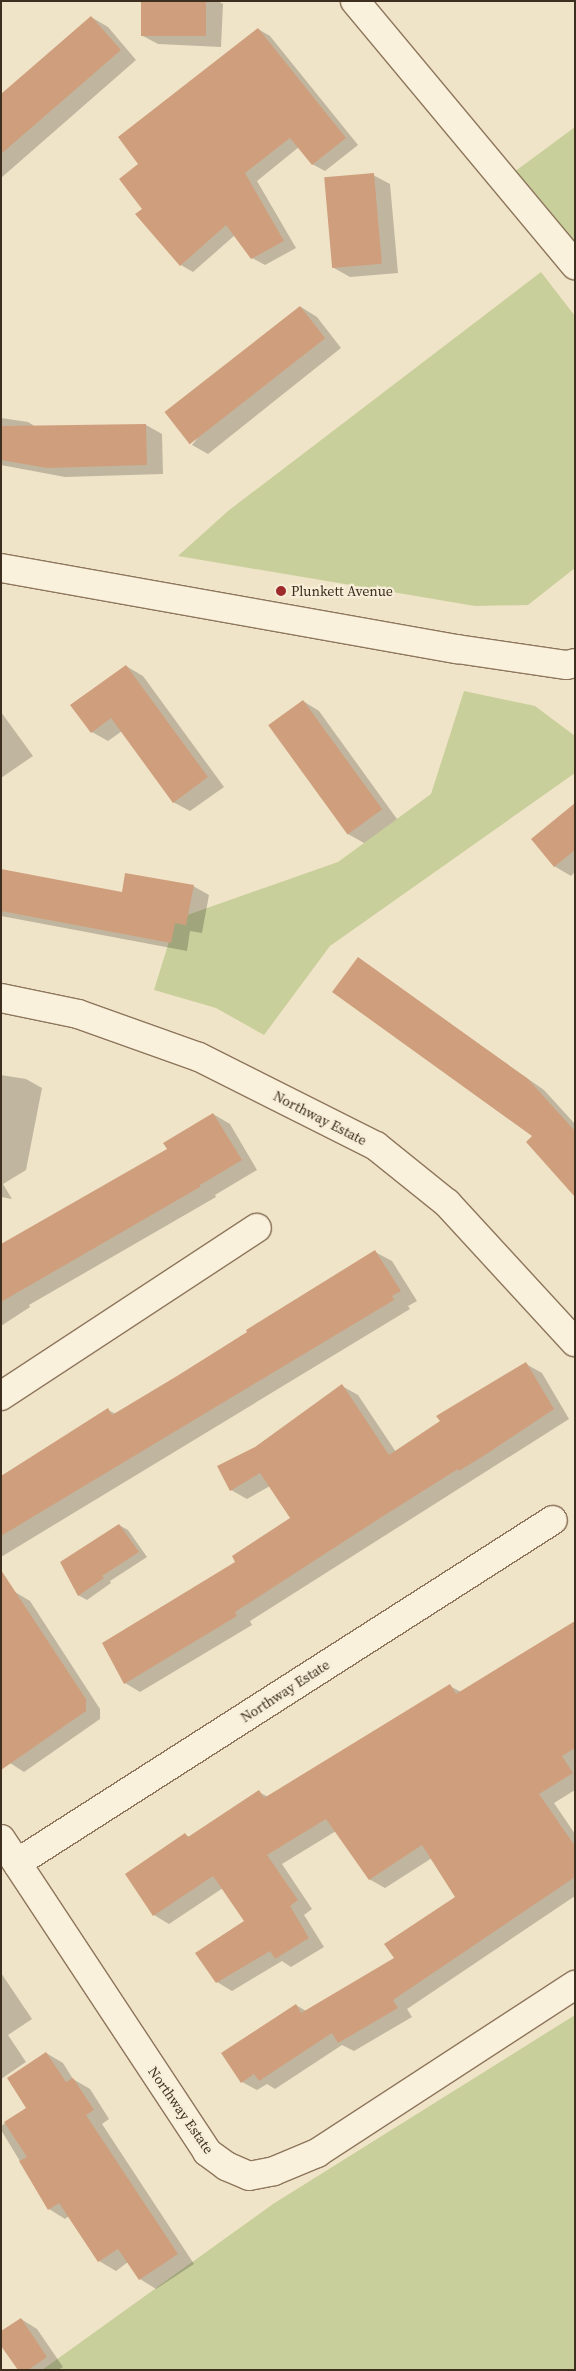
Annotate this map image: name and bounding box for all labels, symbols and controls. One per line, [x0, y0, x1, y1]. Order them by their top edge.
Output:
place label: Plunkett Avenue [291, 583, 393, 599]
marker: Plunkett Avenue [275, 585, 287, 597]
street label: Northway Estate [271, 1087, 369, 1149]
street label: Northway Estate [238, 1656, 332, 1726]
street label: Northway Estate [145, 2063, 217, 2157]

